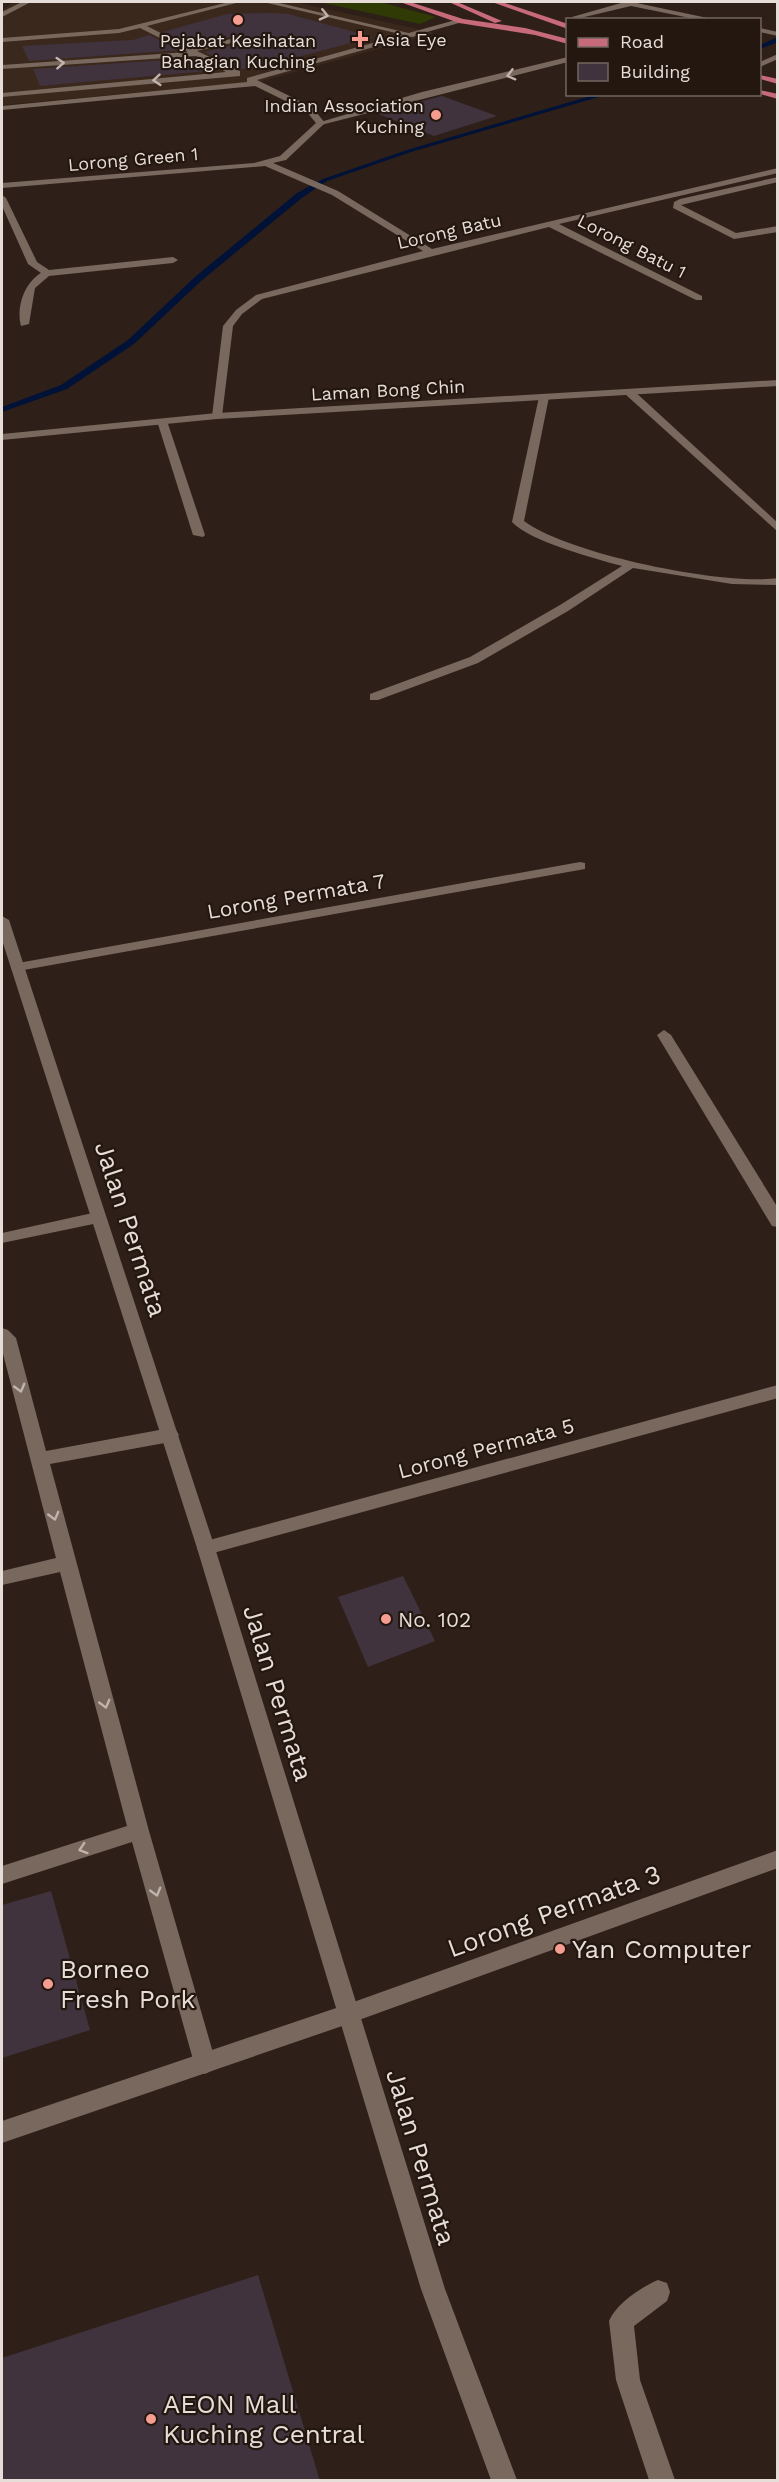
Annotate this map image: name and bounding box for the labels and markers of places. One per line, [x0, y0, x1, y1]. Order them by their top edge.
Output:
marker: Pejabat Kesihatan Bahagian Kuching [231, 13, 245, 27]
place label: Asia Eye [374, 29, 447, 50]
place label: Pejabat Kesihatan Bahagian Kuching [160, 30, 316, 72]
marker: Asia Eye [351, 30, 369, 48]
place label: Indian Association Kuching [264, 95, 424, 137]
marker: Indian Association Kuching [429, 108, 443, 122]
place label: No. 102 [398, 1607, 471, 1632]
marker: No. 102 [379, 1612, 393, 1626]
place label: Yan Computer [572, 1934, 751, 1964]
marker: Yan Computer [553, 1942, 567, 1956]
place label: Borneo Fresh Pork [60, 1954, 195, 2014]
marker: Borneo Fresh Pork [41, 1977, 55, 1991]
place label: AEON Mall Kuching Central [163, 2389, 364, 2449]
marker: AEON Mall Kuching Central [144, 2412, 158, 2426]

